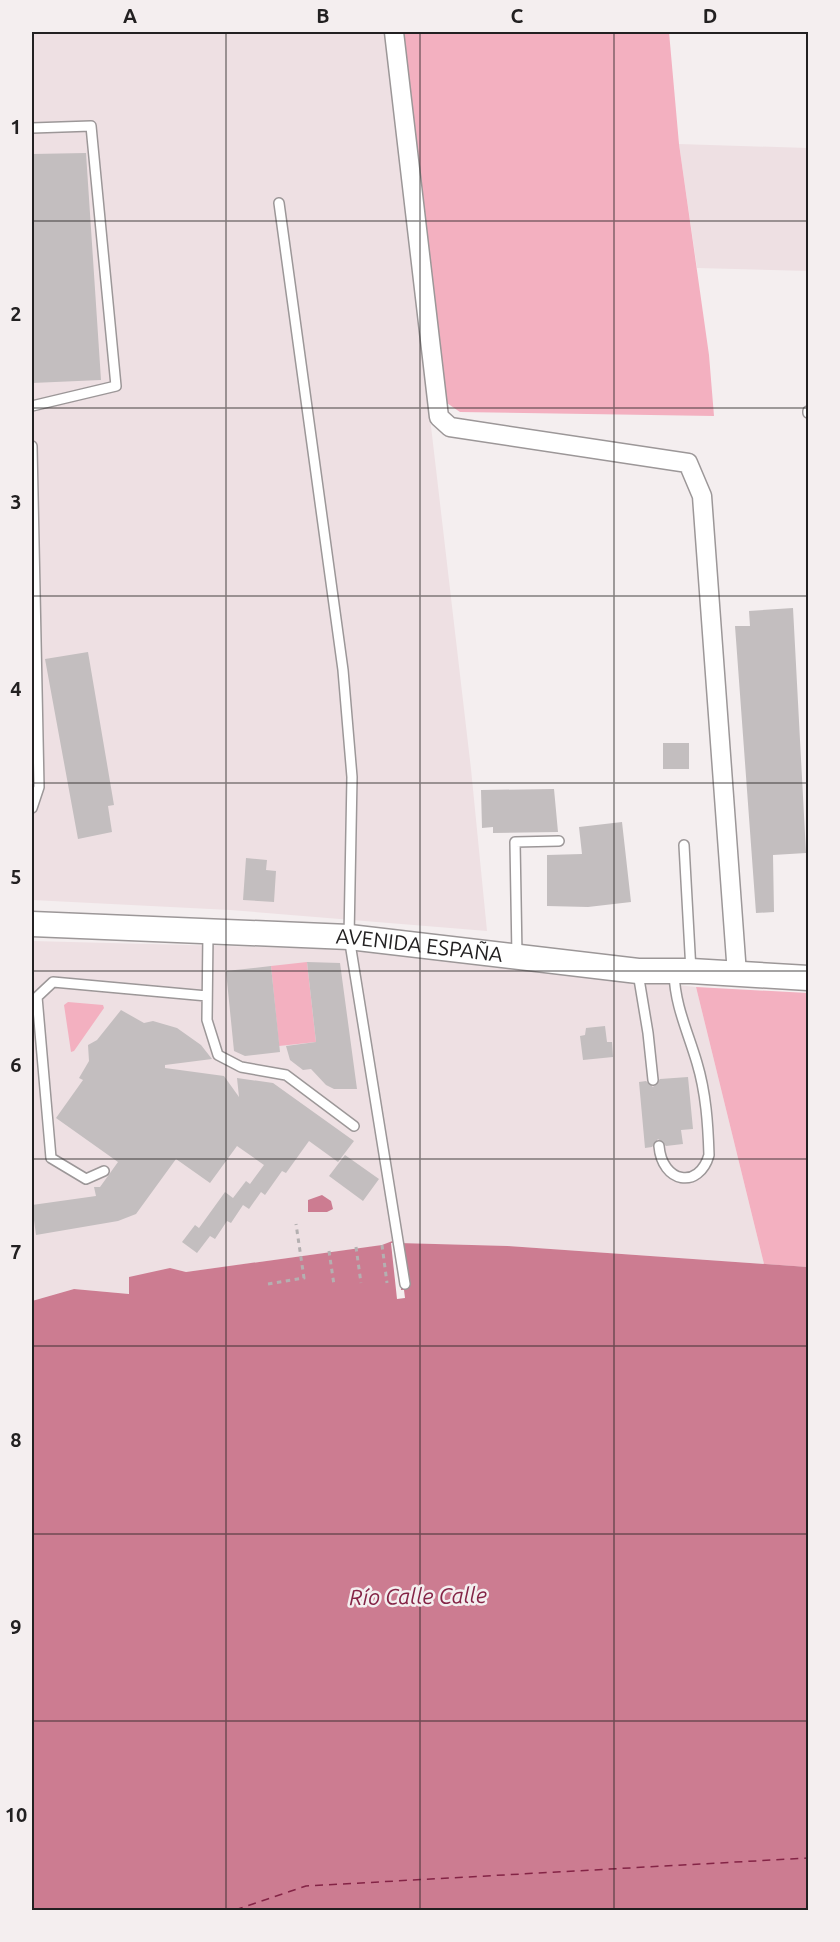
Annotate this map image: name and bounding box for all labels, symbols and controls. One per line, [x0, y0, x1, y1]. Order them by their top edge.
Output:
text: A [123, 4, 137, 27]
text: B [316, 4, 330, 27]
text: C [511, 4, 524, 27]
text: D [703, 4, 717, 27]
text: 1 [10, 115, 22, 138]
text: 2 [10, 302, 22, 325]
text: 3 [10, 490, 22, 513]
text: 4 [10, 677, 22, 700]
text: 5 [10, 865, 22, 888]
street label: AVENIDA ESPAÑA [335, 923, 505, 966]
text: 6 [10, 1053, 22, 1076]
text: 7 [10, 1240, 22, 1263]
text: 8 [10, 1428, 22, 1451]
water label: Río Calle Calle [349, 1582, 487, 1609]
text: 9 [10, 1615, 22, 1638]
text: 10 [5, 1803, 27, 1826]

